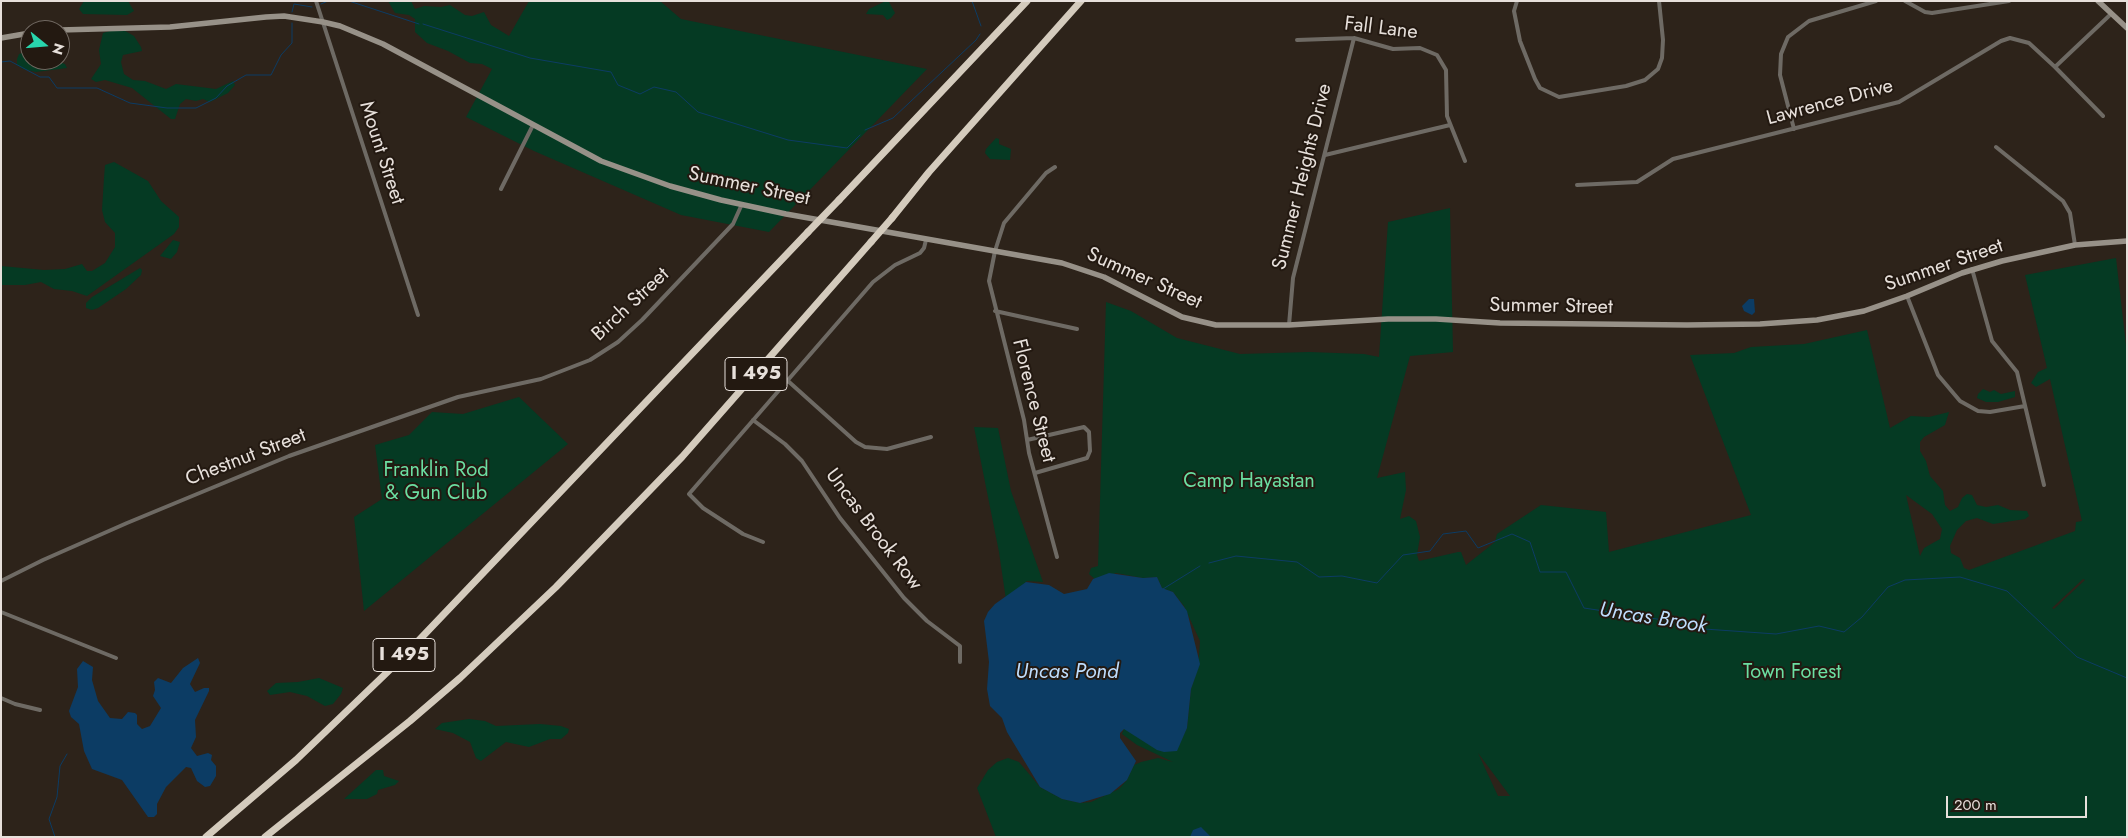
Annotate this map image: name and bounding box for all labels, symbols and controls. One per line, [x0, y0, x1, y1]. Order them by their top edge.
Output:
street label: Fall Lane [1343, 13, 1419, 45]
north arrow [20, 20, 70, 70]
text: N [47, 41, 70, 57]
street label: Lawrence Drive [1764, 75, 1896, 131]
street label: Summer Heights Drive [1268, 82, 1338, 272]
street label: Mount Street [353, 99, 409, 207]
street label: Summer Street [686, 162, 812, 212]
street label: Summer Street [1882, 235, 2006, 297]
street label: Summer Street [1083, 243, 1205, 315]
street label: Birch Street [587, 263, 675, 347]
street label: Summer Street [1489, 294, 1613, 320]
street label: Florence Street [1006, 337, 1060, 465]
road number: I 495 [725, 358, 787, 390]
street label: Chestnut Street [182, 424, 310, 492]
park label: Franklin Rod & Gun Club [383, 459, 489, 506]
street label: Uncas Brook Row [819, 464, 927, 596]
park label: Camp Hayastan [1183, 470, 1315, 494]
water label: Uncas Brook [1597, 598, 1709, 640]
road number: I 495 [373, 638, 435, 672]
water label: Uncas Pond [1015, 660, 1119, 686]
park label: Town Forest [1743, 661, 1841, 685]
scale bar [1948, 786, 2089, 818]
text: 200 m [1954, 794, 1997, 816]

